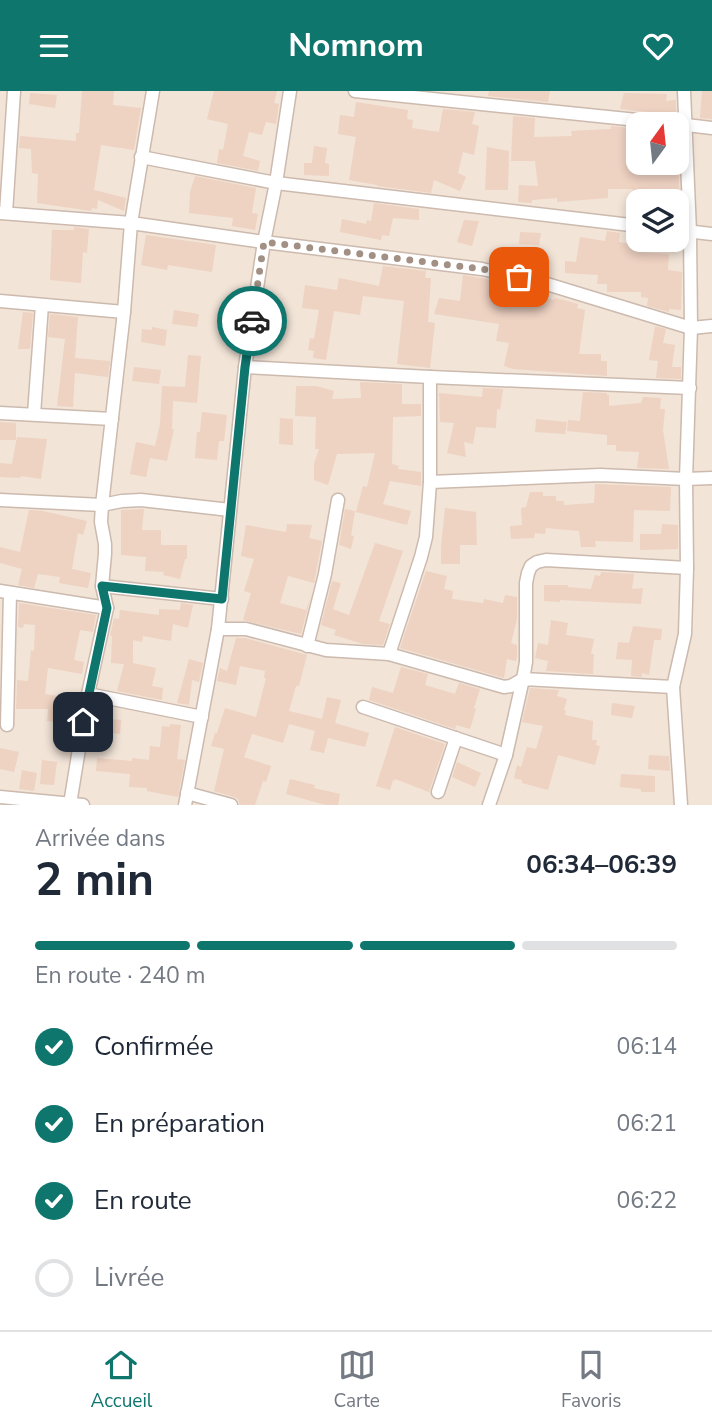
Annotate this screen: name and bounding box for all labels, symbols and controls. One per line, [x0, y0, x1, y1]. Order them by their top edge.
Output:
text: Nomnom [288, 24, 424, 67]
icon: menu [35, 27, 73, 65]
icon: heart [639, 27, 677, 65]
north arrow [626, 112, 690, 175]
map controls [626, 112, 689, 252]
button: layers [626, 189, 689, 252]
pin [489, 247, 549, 307]
icon: bag [500, 258, 538, 296]
courier [217, 286, 287, 356]
icon: car [233, 302, 271, 340]
pin [53, 692, 113, 752]
icon: home [64, 703, 102, 741]
text: Arrivée dans [35, 823, 165, 854]
text: 06:34–06:39 [526, 847, 677, 882]
text: 2 min [35, 848, 154, 911]
text: En route · 240 m [35, 960, 205, 991]
icon: check [35, 1028, 73, 1066]
text: Confirmée [94, 1029, 214, 1064]
text: 06:14 [617, 1031, 677, 1062]
icon: check [35, 1105, 73, 1143]
text: En préparation [94, 1106, 265, 1141]
text: 06:21 [617, 1108, 677, 1139]
icon: check [35, 1182, 73, 1220]
text: En route [94, 1183, 192, 1218]
text: 06:22 [617, 1185, 677, 1216]
text: Livrée [94, 1260, 164, 1295]
tab: Accueil [90, 1346, 152, 1414]
tab: Carte [333, 1346, 380, 1414]
tab: Favoris [561, 1346, 621, 1414]

